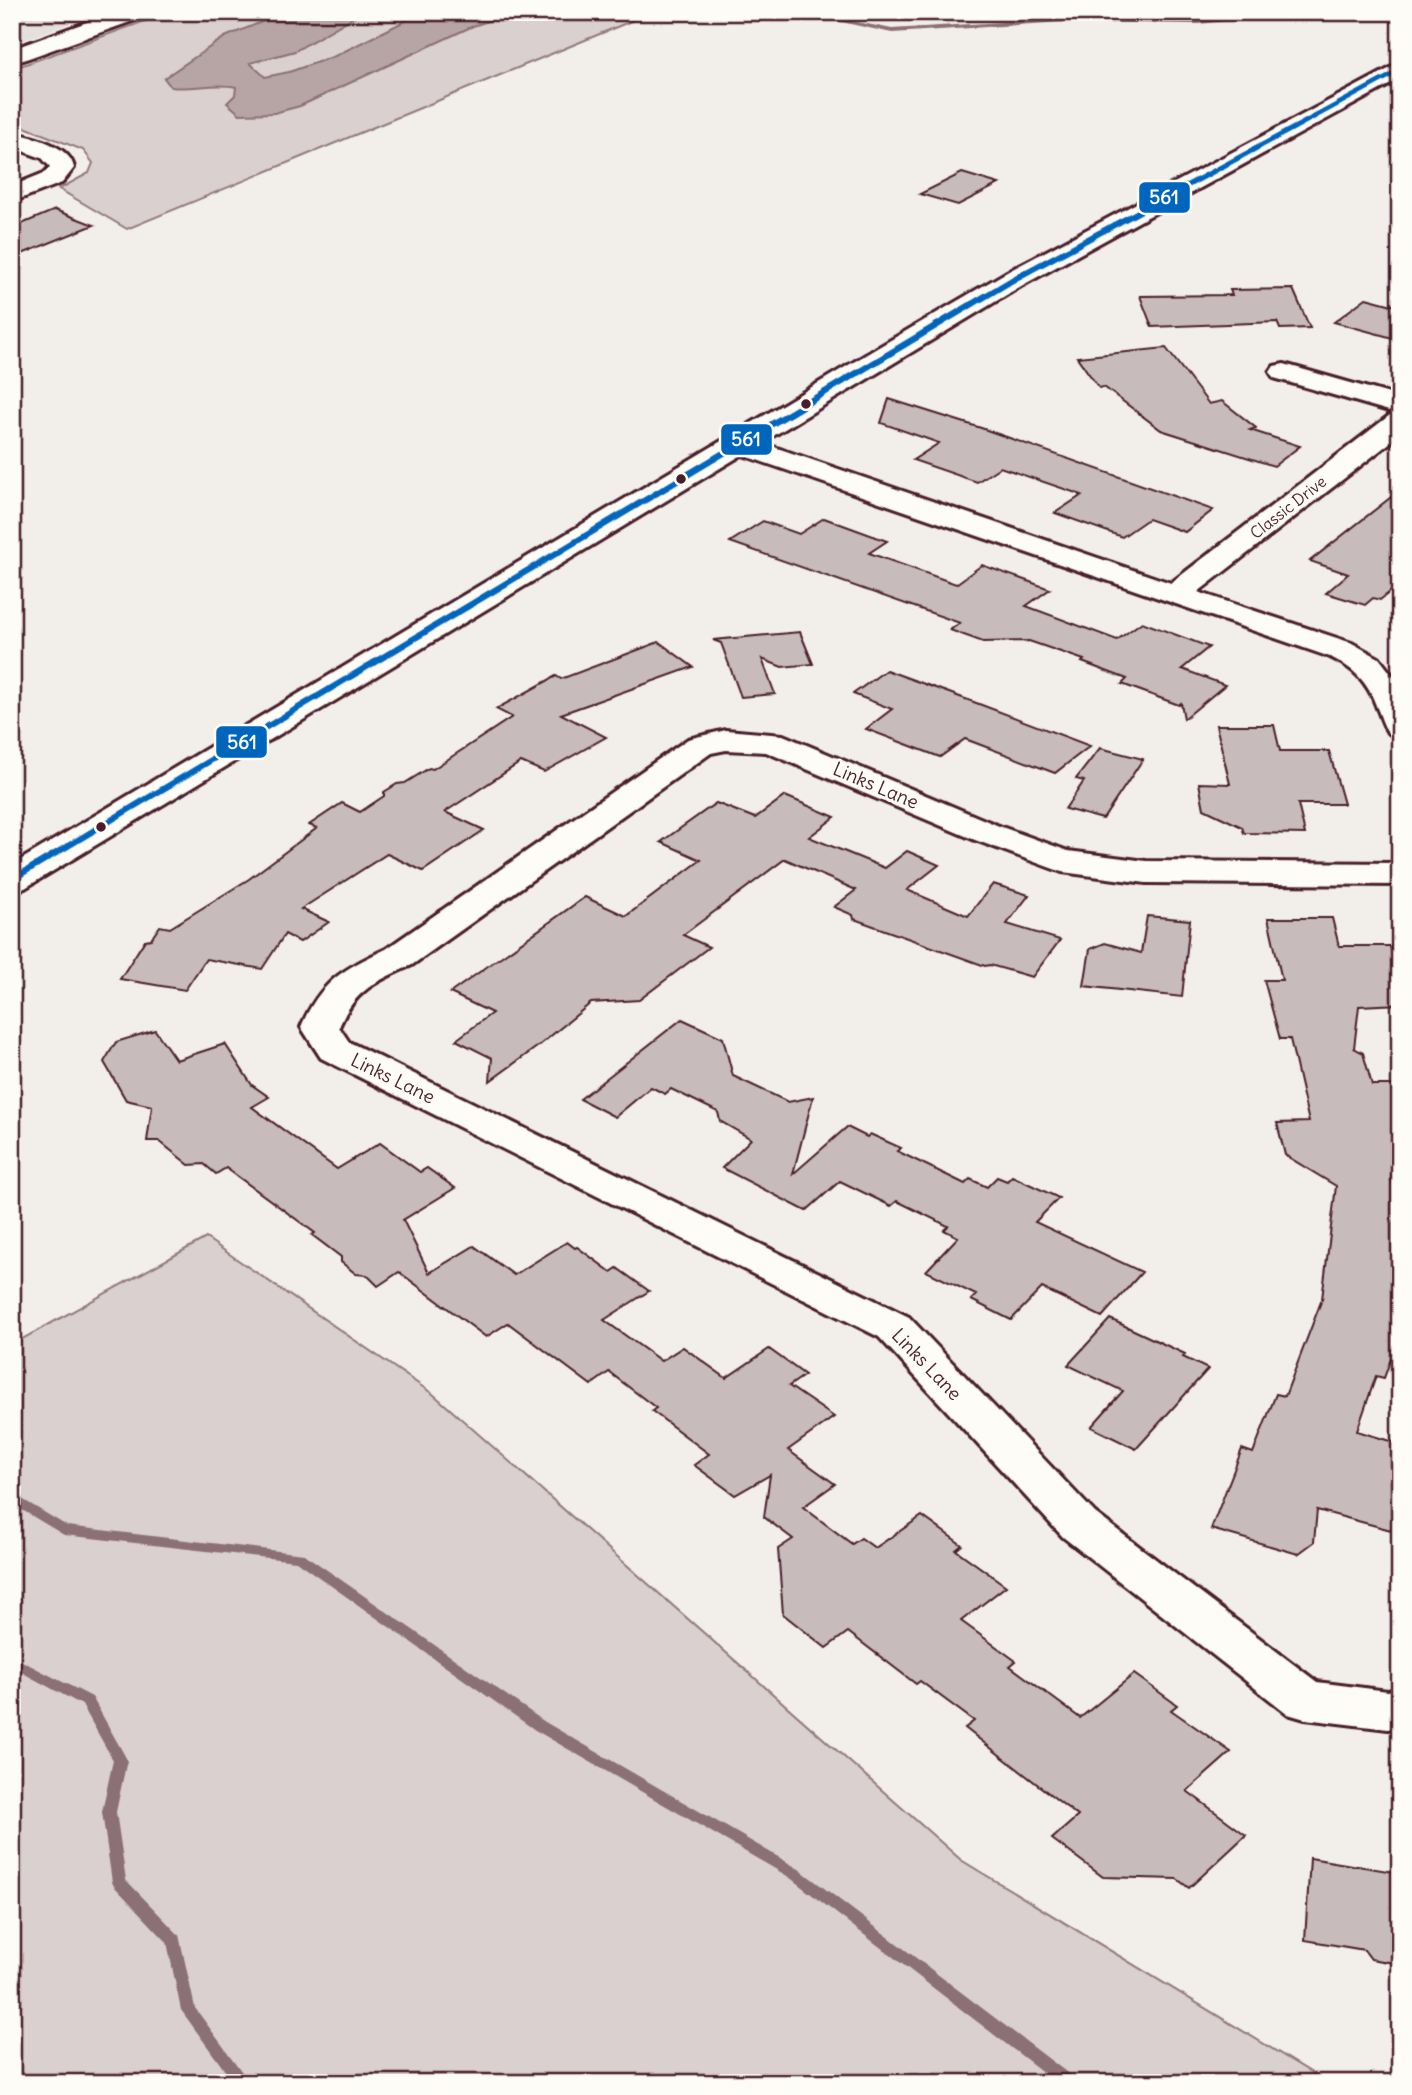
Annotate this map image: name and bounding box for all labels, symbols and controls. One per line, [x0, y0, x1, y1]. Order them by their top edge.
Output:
line badge: 561 [1138, 181, 1191, 214]
text: 561 [1149, 185, 1179, 209]
unlabelled marker [799, 397, 813, 411]
line badge: 561 [720, 423, 773, 456]
text: 561 [731, 427, 761, 451]
street label: Classic Drive [1246, 471, 1330, 543]
unlabelled marker [674, 472, 688, 486]
line badge: 561 [215, 725, 268, 759]
text: 561 [227, 730, 257, 754]
street label: Links Lane [830, 756, 922, 814]
unlabelled marker [94, 820, 108, 834]
street label: Links Lane [347, 1047, 439, 1109]
street label: Links Lane [887, 1323, 967, 1405]

